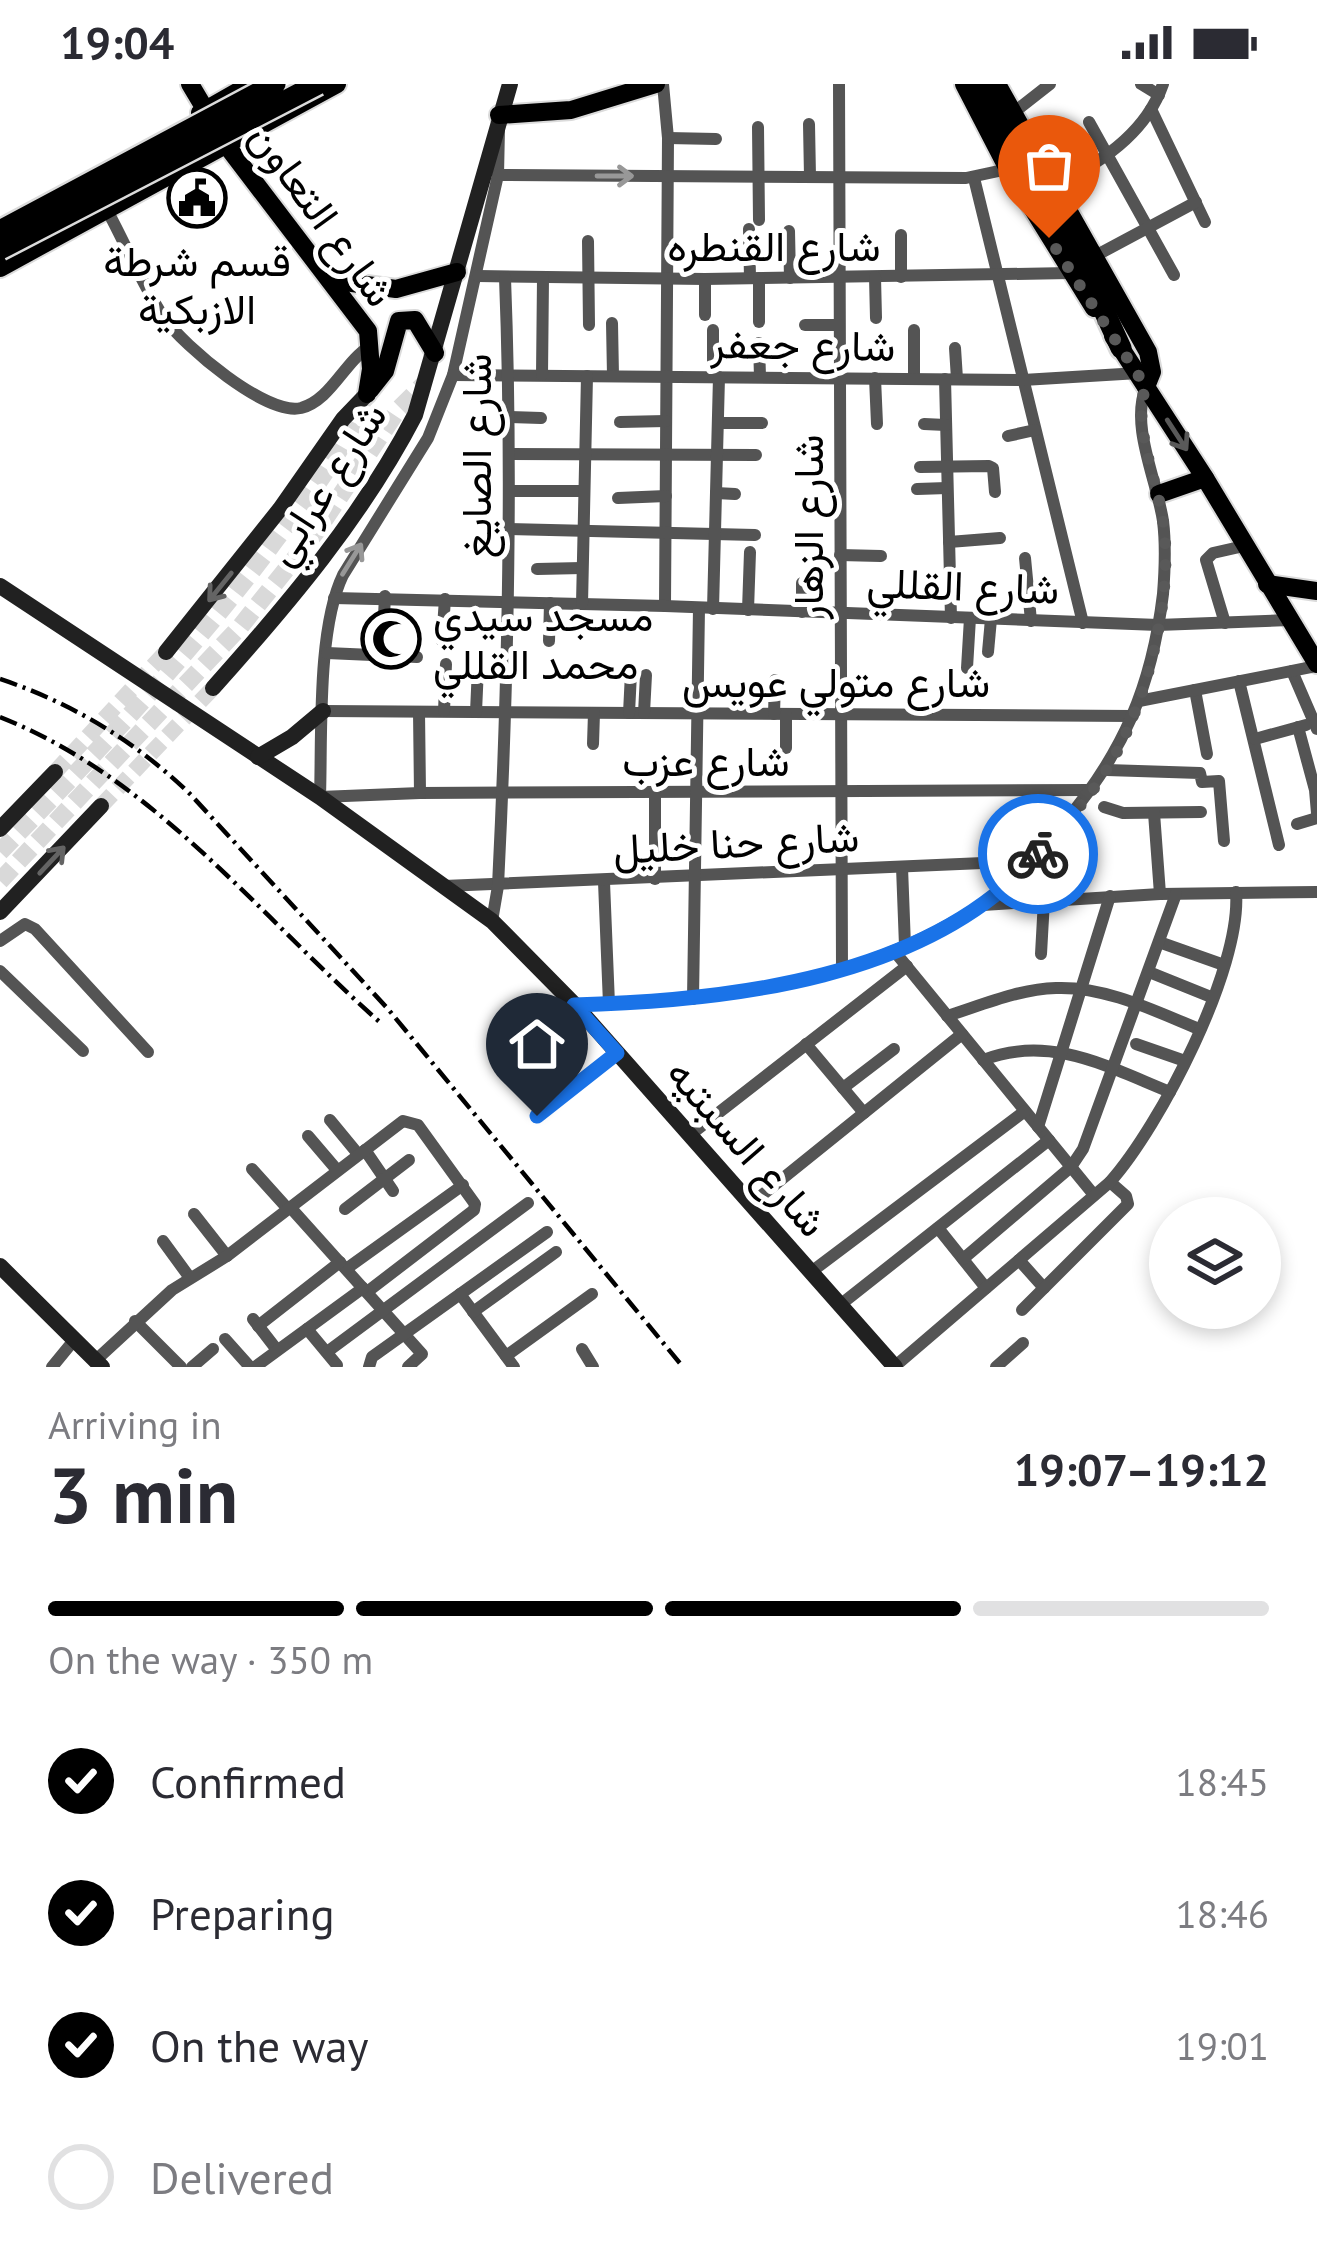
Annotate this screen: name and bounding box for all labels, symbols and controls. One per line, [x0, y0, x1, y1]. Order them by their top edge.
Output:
text: 19:04 [60, 13, 174, 71]
street label: شارع التعاون [236, 111, 408, 318]
pin [998, 115, 1100, 238]
icon: bag [1016, 133, 1082, 199]
one-way arrow [595, 165, 634, 187]
public building icon: قسم شرطة الازبكية [166, 167, 228, 229]
street label: شارع القنطره [667, 218, 881, 275]
place label: قسم شرطة الازبكية [103, 233, 291, 336]
street label: شارع جعفر [709, 315, 896, 375]
street label: شارع الصايغ [448, 353, 505, 559]
street label: شارع عرابي [252, 391, 405, 580]
one-way arrow [1165, 417, 1190, 451]
street label: شارع الزهار [780, 434, 837, 621]
one-way arrow [340, 543, 364, 577]
street label: شارع القللي [866, 554, 1060, 624]
one-way arrow [207, 570, 233, 602]
place label: مسجد سيدي محمد القللي [433, 588, 653, 699]
mosque icon: مسجد سيدي محمد القللي [360, 608, 422, 670]
street label: شارع متولي عويس [682, 654, 990, 717]
street label: شارع عزب [622, 733, 790, 790]
courier [978, 794, 1098, 914]
street label: شارع حنا خليل [611, 808, 861, 878]
icon: bike [1005, 821, 1071, 887]
one-way arrow [37, 846, 65, 875]
pin [486, 993, 588, 1116]
icon: home [504, 1011, 570, 1077]
street label: شارع السبتيه [654, 1046, 841, 1249]
map controls [1149, 1197, 1281, 1329]
button: layers [1149, 1197, 1281, 1329]
text: Arriving in [48, 1399, 222, 1450]
text: 19:07–19:12 [1014, 1440, 1269, 1498]
text: 3 min [48, 1444, 238, 1545]
text: On the way · 350 m [48, 1634, 373, 1685]
icon: check [48, 1748, 114, 1814]
text: Confirmed [150, 1752, 346, 1810]
text: 18:45 [1175, 1756, 1269, 1807]
icon: check [48, 1880, 114, 1946]
text: Preparing [150, 1884, 335, 1942]
text: 18:46 [1175, 1888, 1269, 1939]
icon: check [48, 2012, 114, 2078]
text: On the way [150, 2016, 369, 2074]
text: 19:01 [1175, 2020, 1269, 2071]
text: Delivered [150, 2148, 334, 2206]

